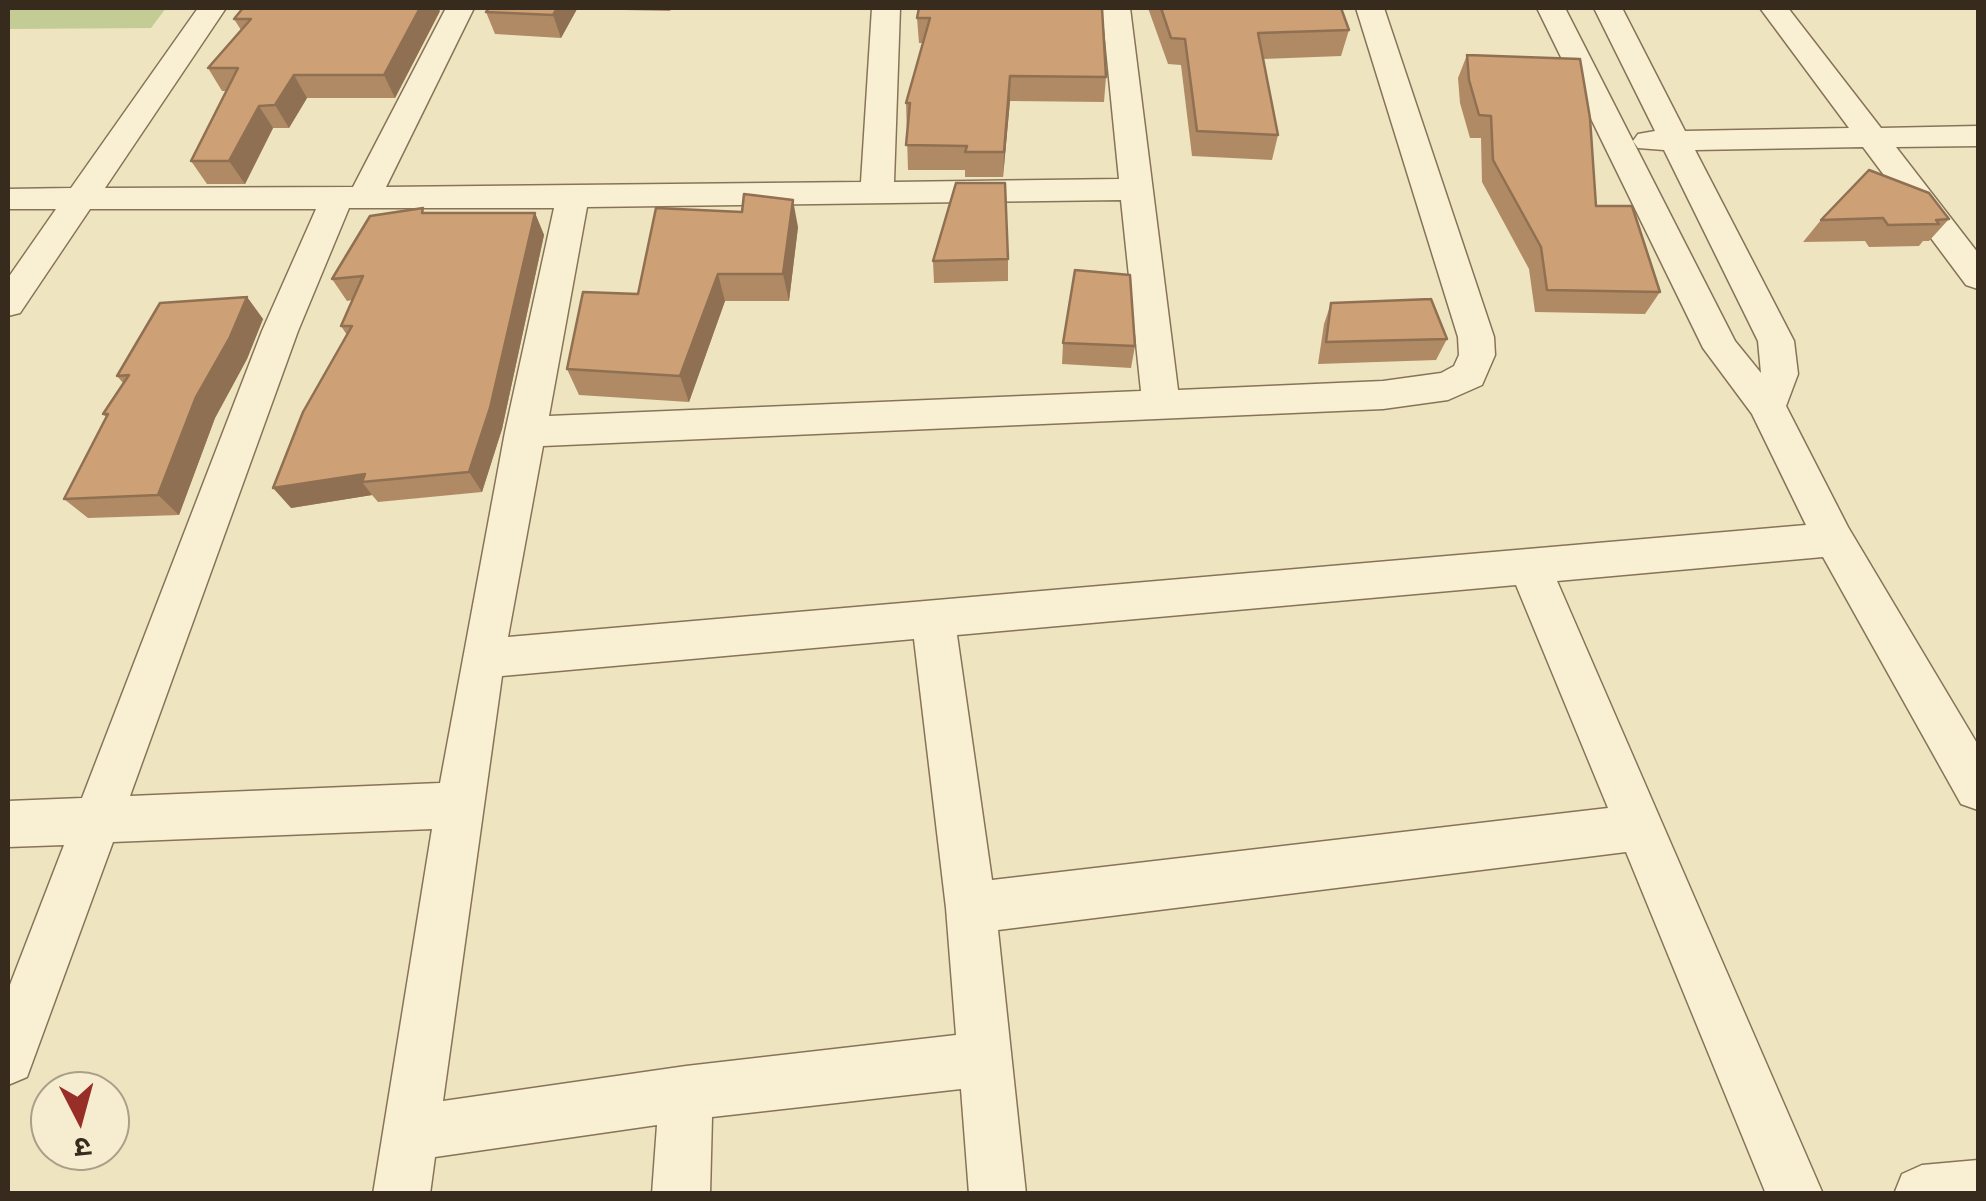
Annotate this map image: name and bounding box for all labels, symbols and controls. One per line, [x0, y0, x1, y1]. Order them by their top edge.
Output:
north arrow [30, 1071, 130, 1171]
text: उ [73, 1129, 93, 1169]

